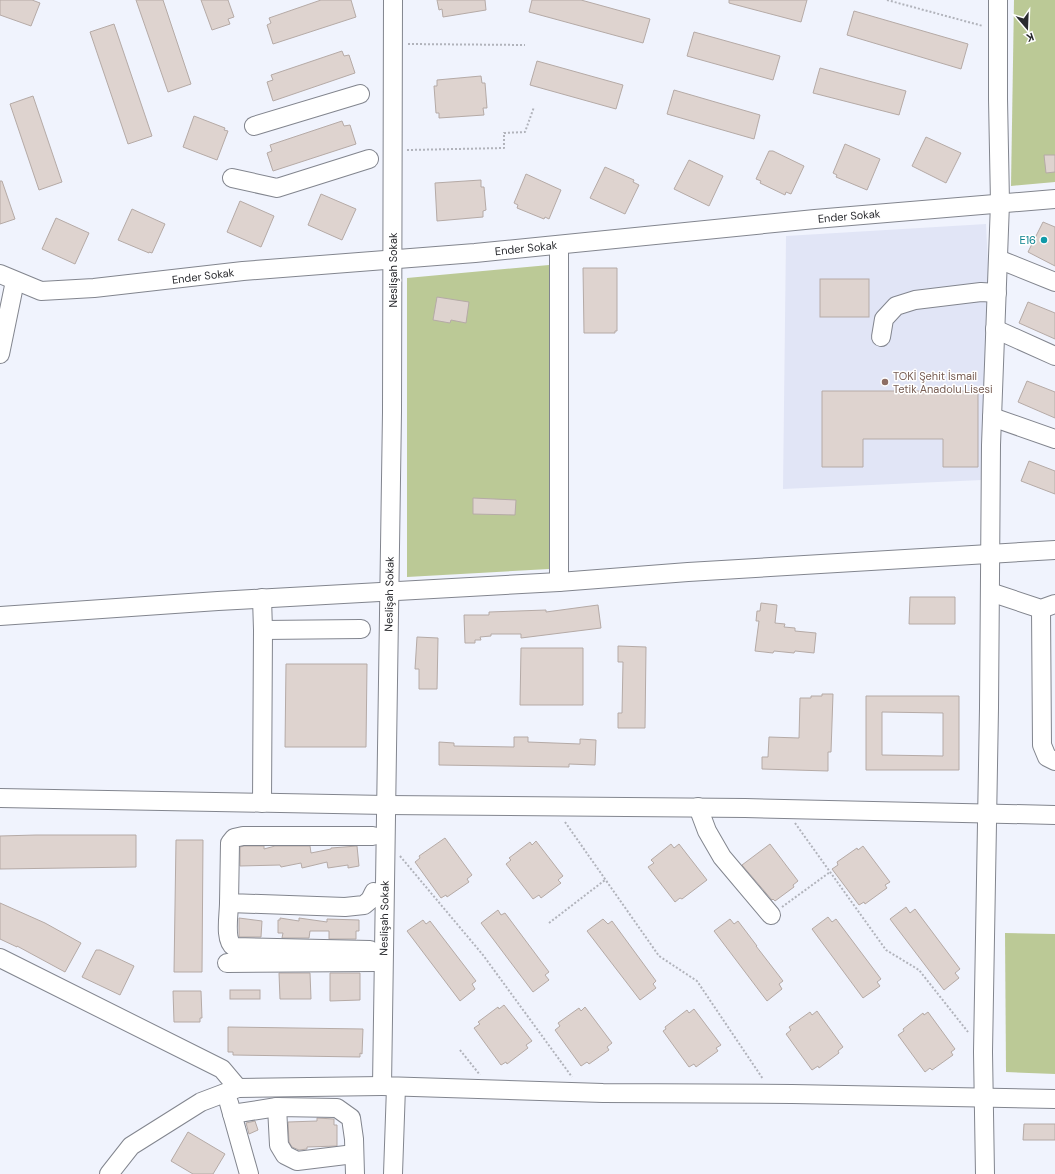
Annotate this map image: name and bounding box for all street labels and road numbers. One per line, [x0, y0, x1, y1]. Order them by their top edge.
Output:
street label: Ender Sokak [817, 206, 881, 226]
street label: Neslişah Sokak [386, 232, 400, 308]
street label: Ender Sokak [494, 238, 558, 258]
street label: Ender Sokak [171, 265, 235, 287]
street label: Neslişah Sokak [381, 556, 397, 632]
street label: Neslişah Sokak [376, 880, 392, 956]

